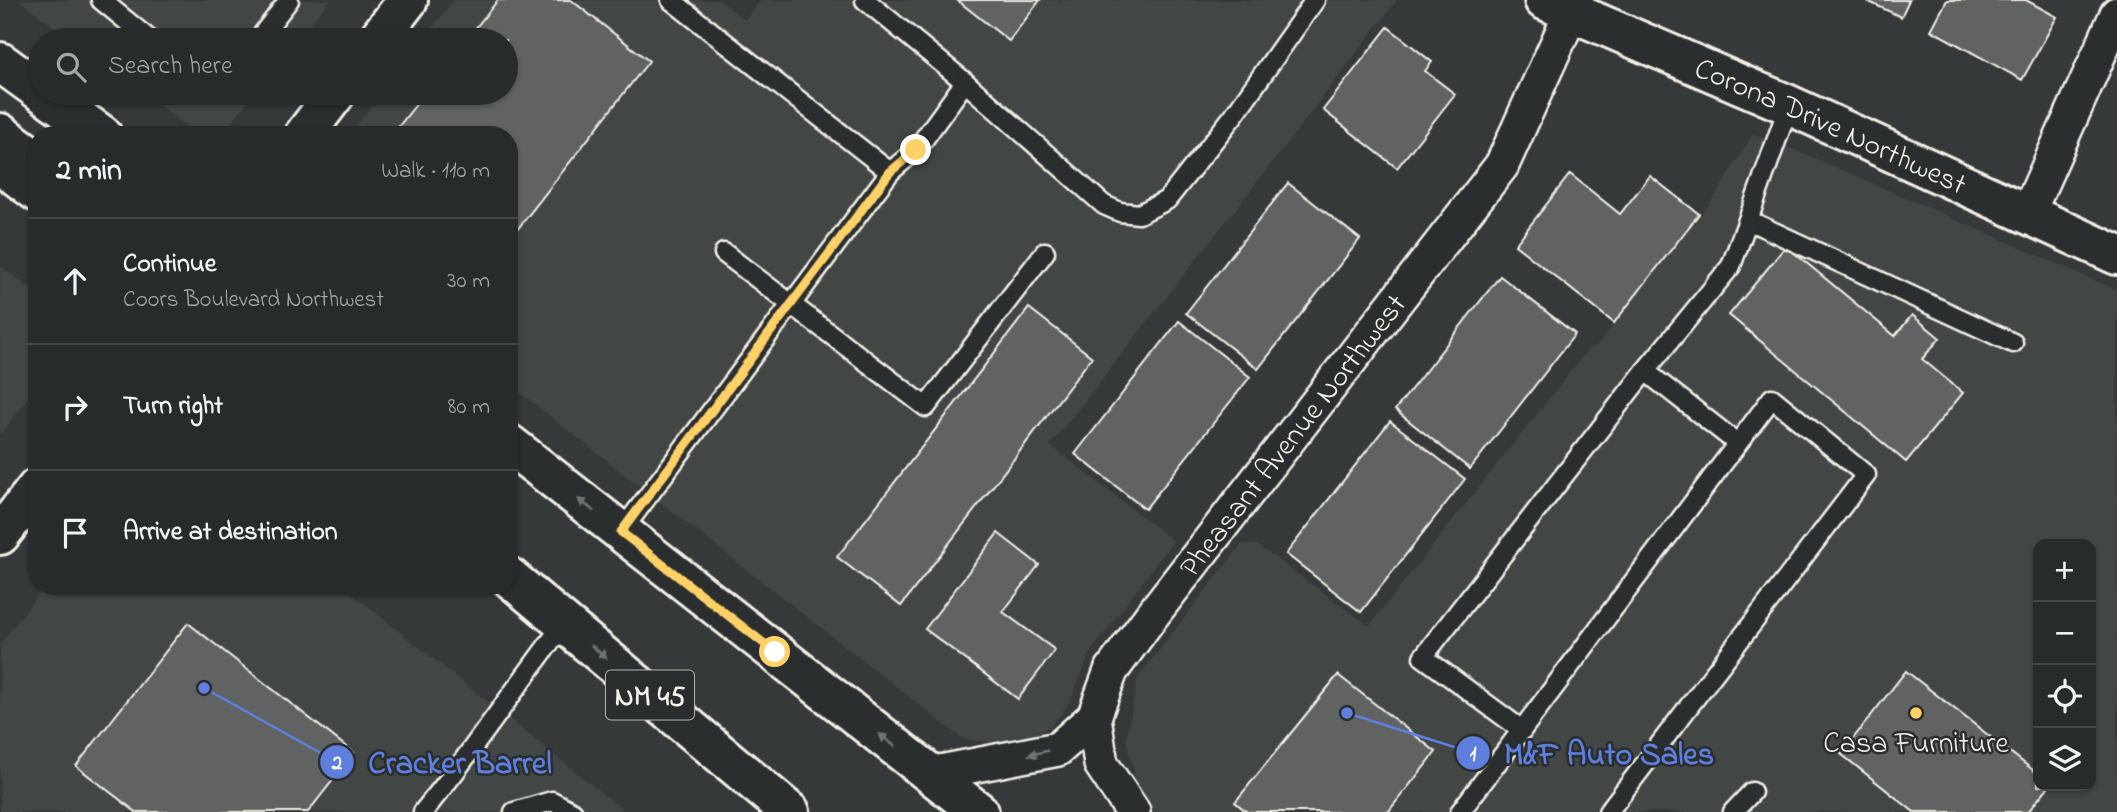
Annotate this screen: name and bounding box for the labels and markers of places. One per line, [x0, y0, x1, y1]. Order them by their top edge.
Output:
marker: Casa Furniture [1908, 705, 1924, 721]
place label: Casa Furniture [1823, 723, 2009, 767]
callout: M&F Auto Sales [1456, 726, 1728, 779]
callout: Cracker Barrel [319, 735, 566, 788]

